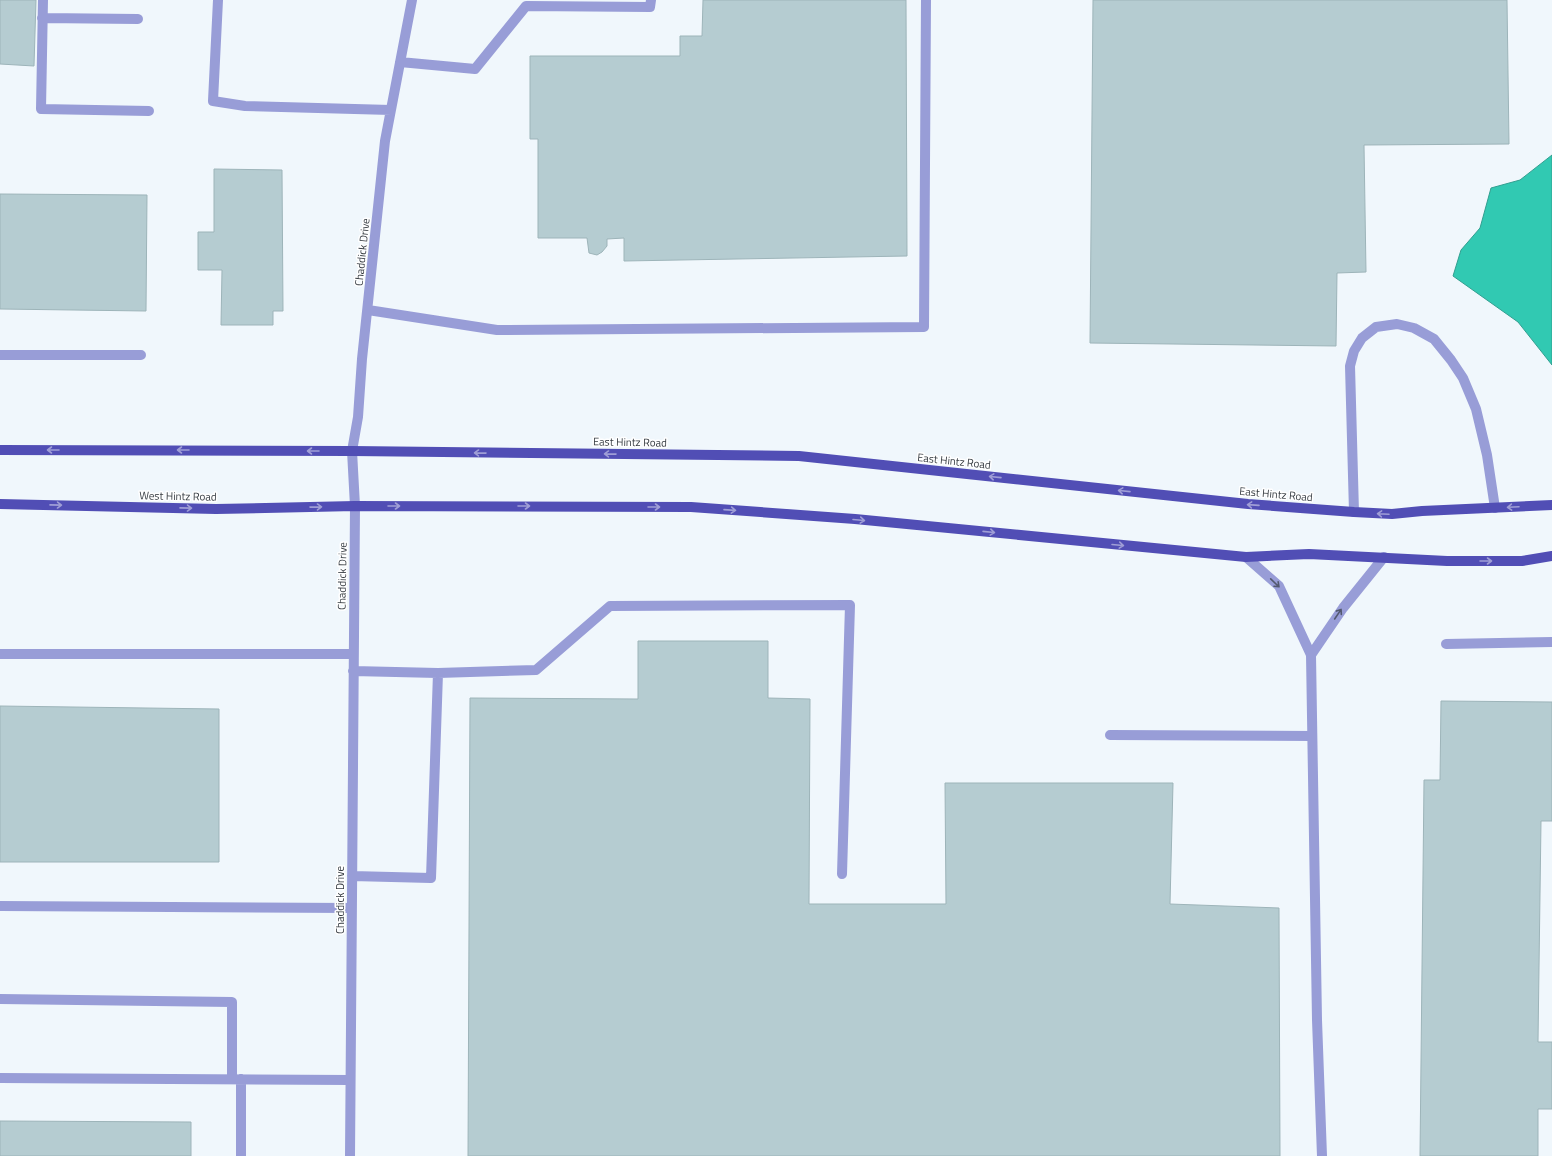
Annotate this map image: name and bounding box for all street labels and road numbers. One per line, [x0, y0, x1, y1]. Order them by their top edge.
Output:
street label: Chaddick Drive [350, 217, 374, 287]
street label: East Hintz Road [593, 433, 667, 451]
street label: East Hintz Road [916, 449, 992, 473]
street label: East Hintz Road [1239, 483, 1314, 505]
street label: West Hintz Road [139, 487, 217, 505]
street label: Chaddick Drive [333, 541, 351, 610]
street label: Chaddick Drive [332, 866, 348, 934]

